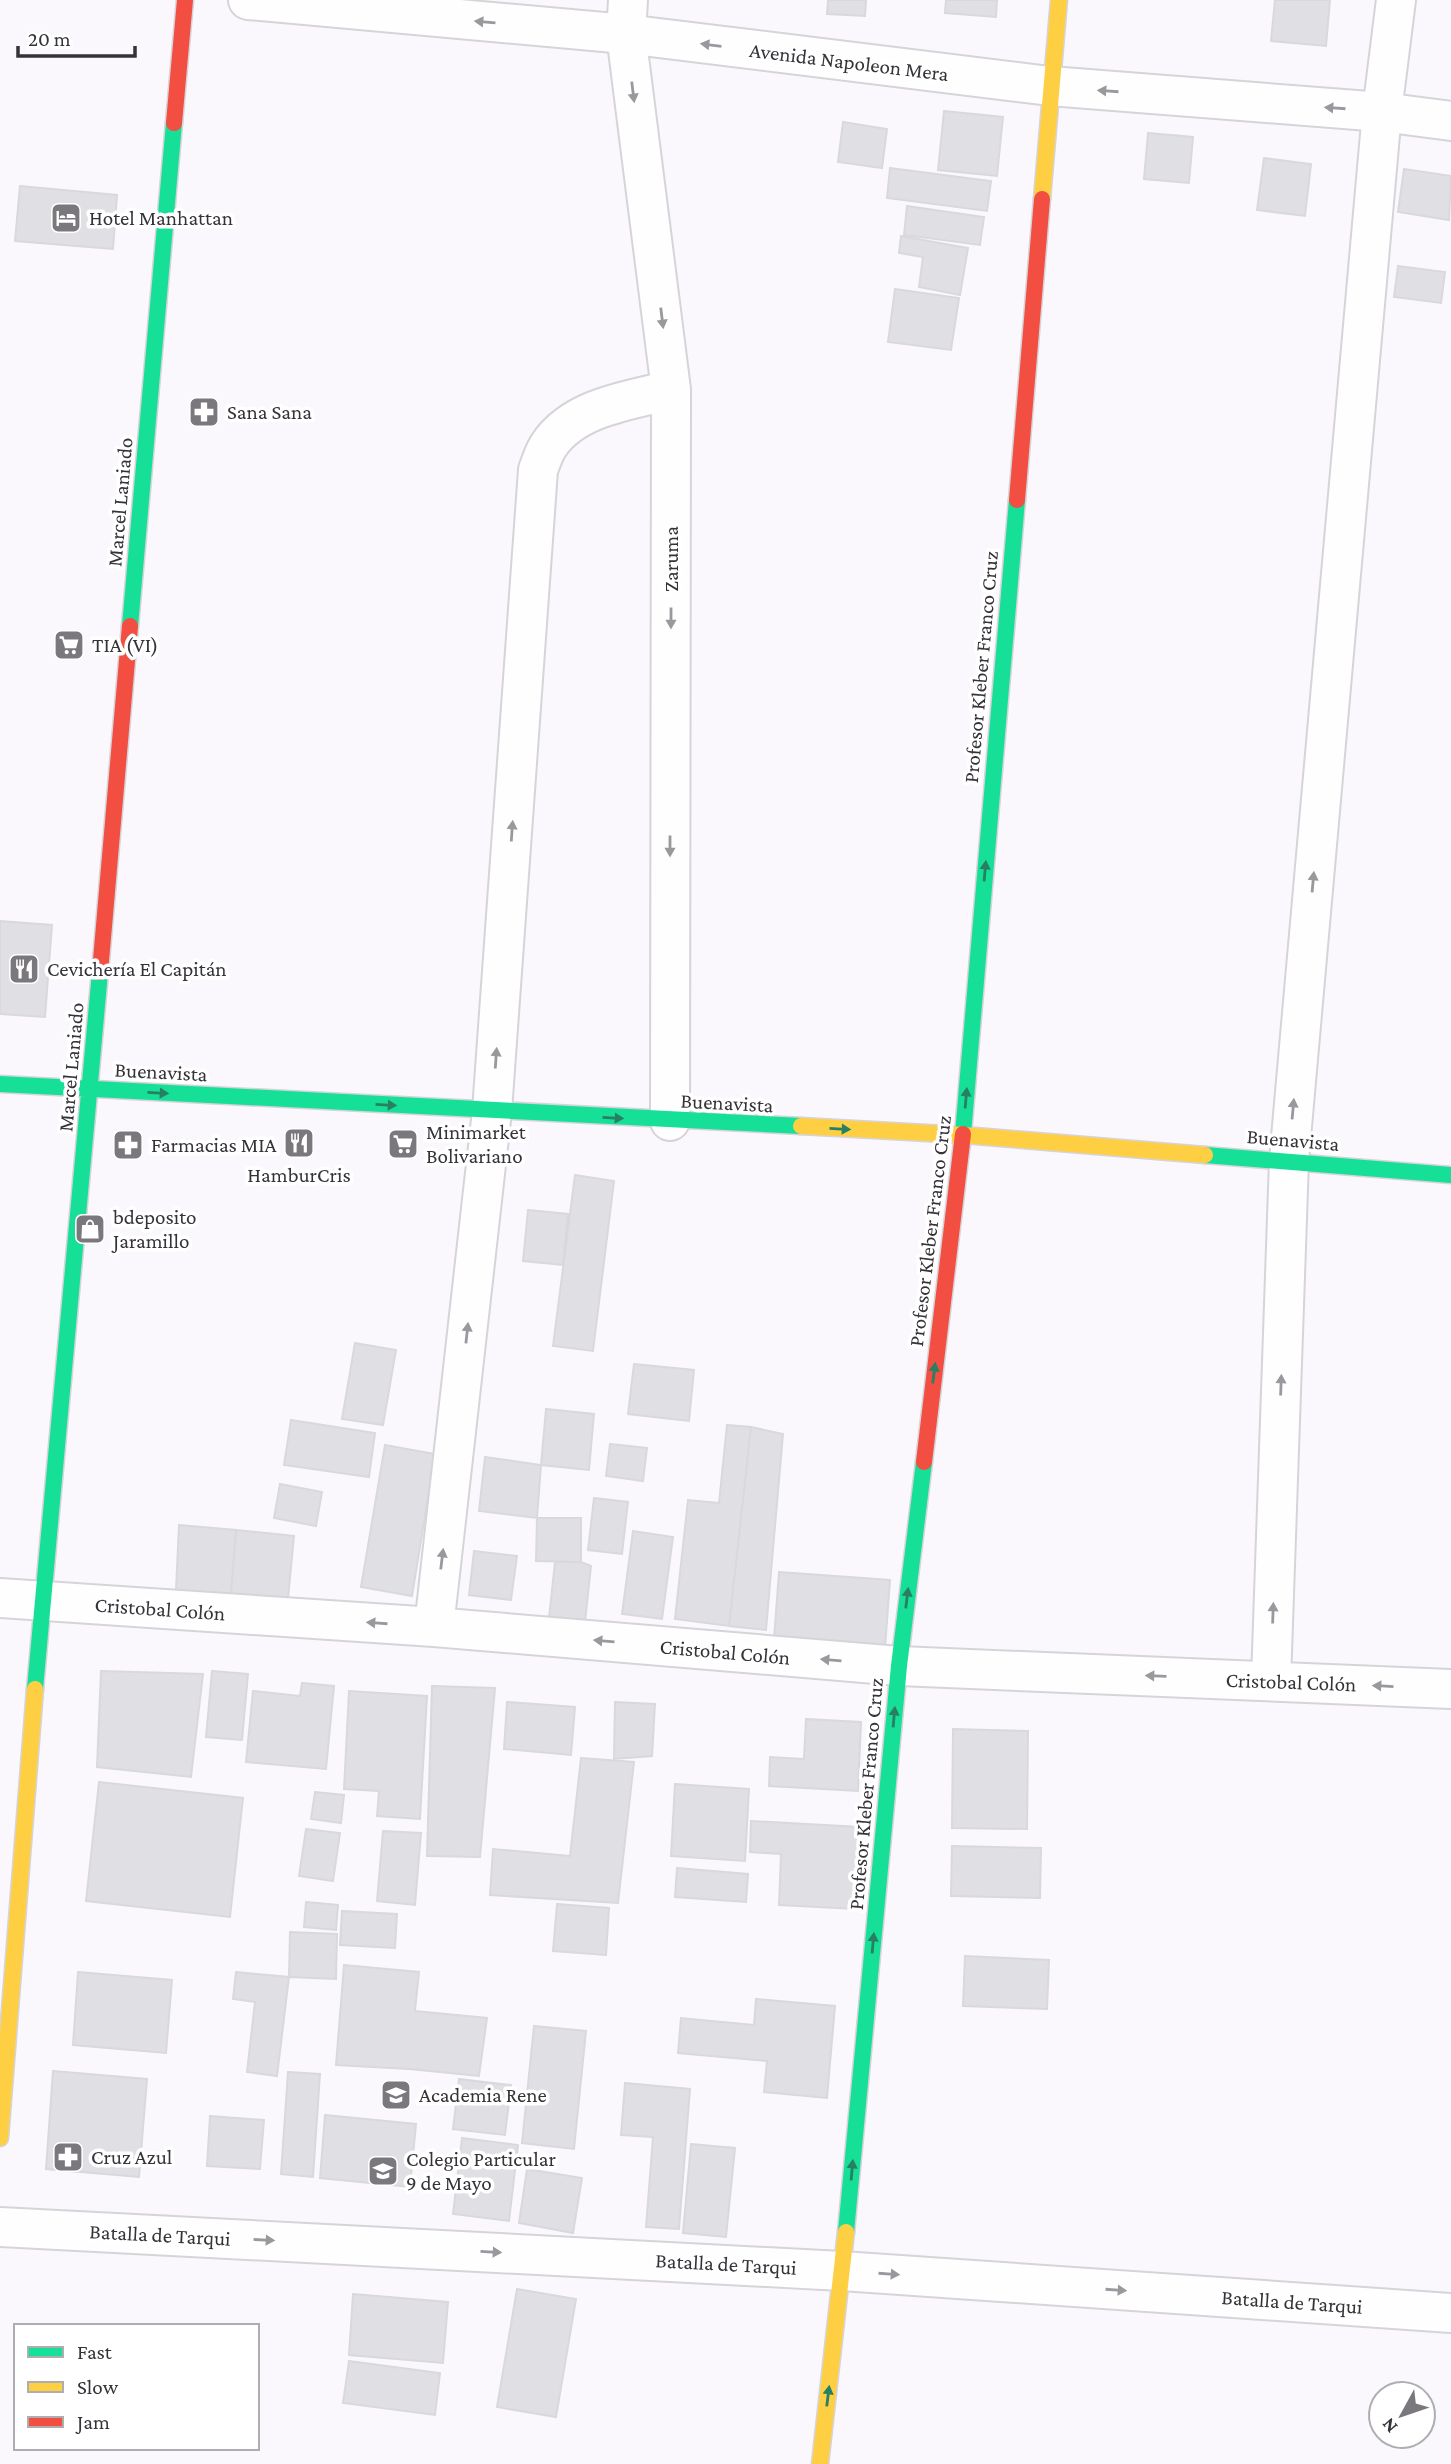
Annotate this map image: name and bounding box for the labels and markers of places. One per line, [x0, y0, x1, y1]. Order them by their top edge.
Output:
hotel icon: Hotel Manhattan [49, 201, 83, 235]
place label: Hotel Manhattan [89, 206, 233, 230]
pharmacy icon: Sana Sana [187, 395, 221, 429]
place label: Sana Sana [227, 400, 312, 424]
supermarket icon: TIA (VI) [52, 628, 86, 662]
place label: TIA (VI) [92, 633, 158, 657]
restaurant icon: Cevichería El Capitán [7, 952, 41, 986]
place label: Cevichería El Capitán [47, 957, 227, 981]
place label: Minimarket Bolivariano [426, 1120, 527, 1168]
restaurant icon: HamburCris [282, 1126, 316, 1160]
supermarket icon: Minimarket Bolivariano [386, 1127, 420, 1161]
pharmacy icon: Farmacias MIA [111, 1128, 145, 1162]
place label: Farmacias MIA [151, 1133, 277, 1157]
place label: HamburCris [247, 1163, 351, 1187]
place label: bdeposito Jaramillo [111, 1205, 196, 1253]
shop icon: bdeposito Jaramillo [73, 1212, 107, 1246]
school or university icon: Academia Rene [379, 2078, 413, 2112]
place label: Academia Rene [419, 2083, 547, 2107]
pharmacy icon: Cruz Azul [51, 2140, 85, 2174]
place label: Cruz Azul [91, 2145, 172, 2169]
place label: Colegio Particular 9 de Mayo [406, 2147, 556, 2195]
school or university icon: Colegio Particular 9 de Mayo [366, 2154, 400, 2188]

